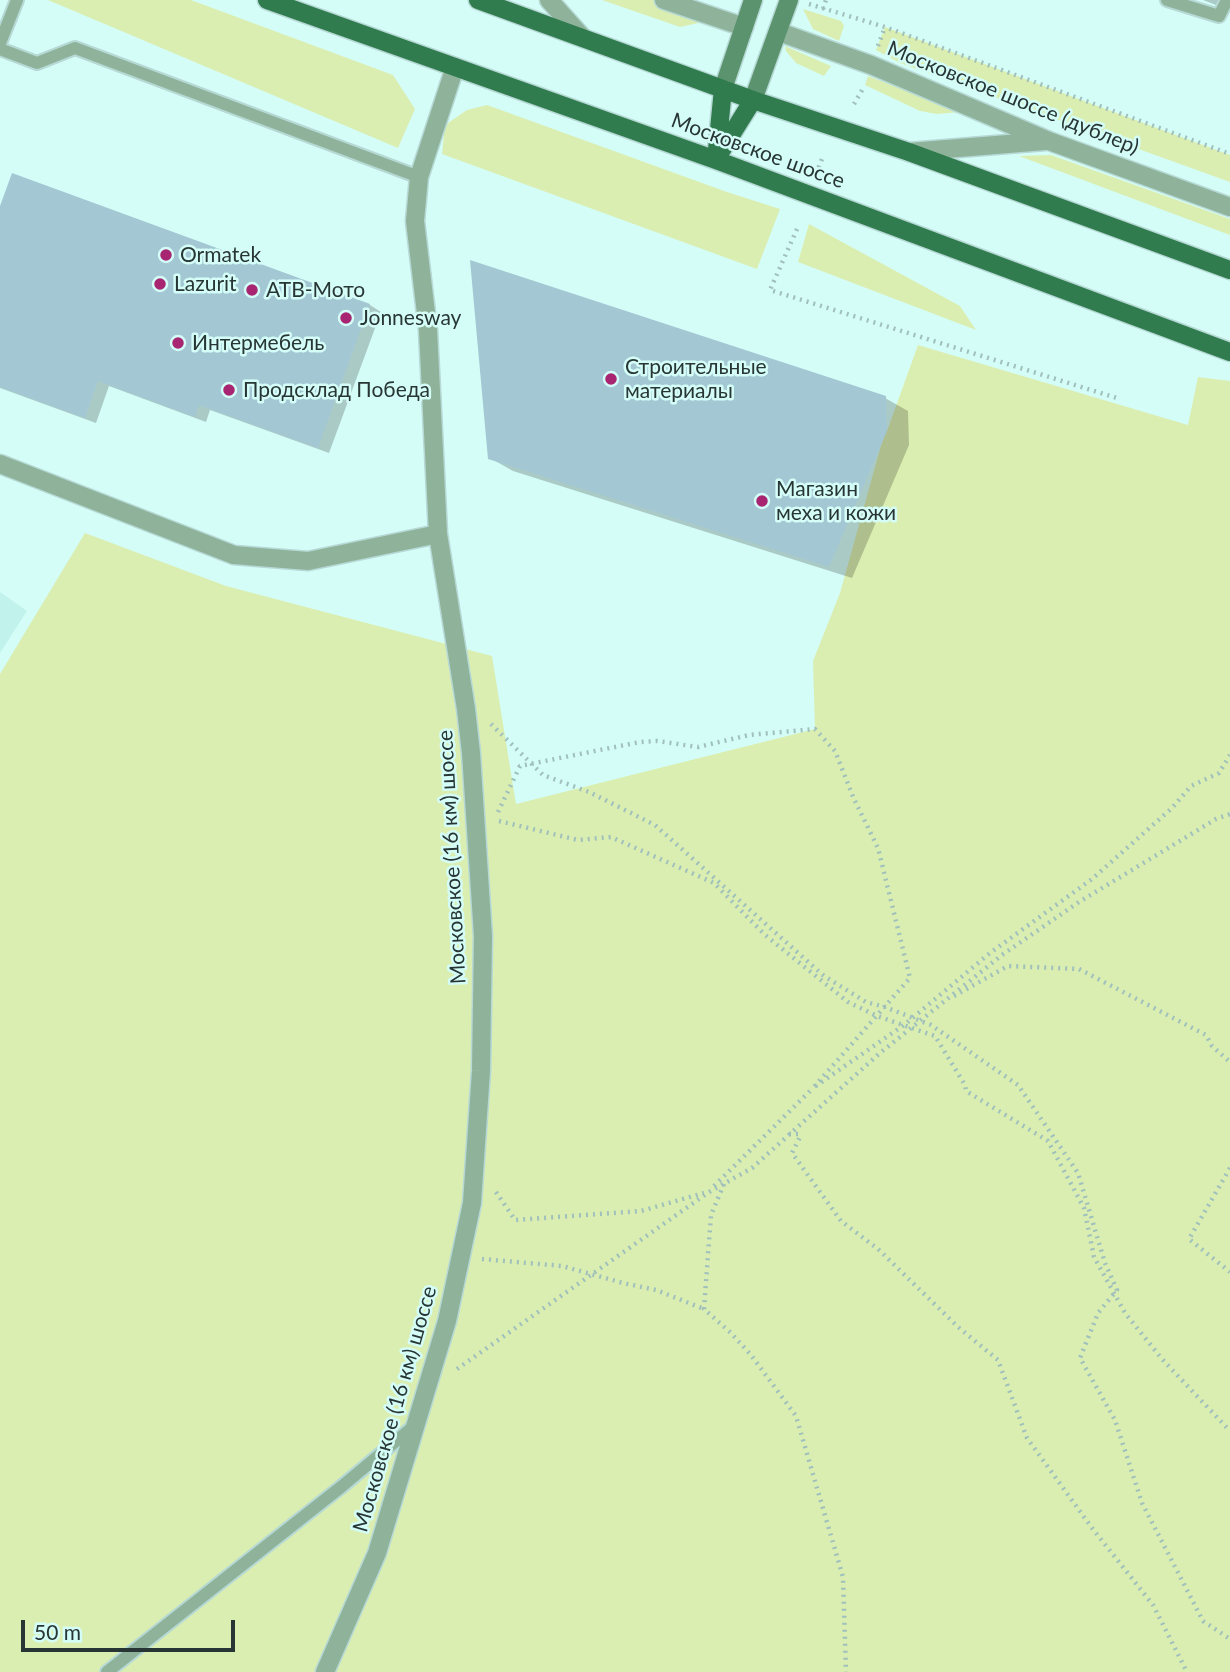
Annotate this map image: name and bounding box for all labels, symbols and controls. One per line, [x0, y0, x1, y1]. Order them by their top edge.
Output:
street label: Московское шоссе (дублер) [884, 36, 1142, 160]
street label: Московское шоссе [668, 108, 848, 194]
place label: Ormatek [180, 242, 261, 268]
marker: Ormatek [158, 247, 174, 263]
place label: Lazurit [174, 271, 237, 297]
marker: Lazurit [152, 276, 168, 292]
place label: АТВ-Мото [266, 277, 365, 303]
marker: АТВ-Мото [244, 282, 260, 298]
place label: Jonnesway [360, 305, 461, 331]
marker: Jonnesway [338, 310, 354, 326]
place label: Интермебель [192, 330, 324, 356]
marker: Интермебель [170, 335, 186, 351]
place label: Строительные материалы [625, 354, 767, 404]
marker: Строительные материалы [603, 371, 619, 387]
place label: Продсклад Победа [243, 377, 430, 403]
marker: Продсклад Победа [221, 382, 237, 398]
place label: Магазин меха и кожи [776, 476, 896, 526]
marker: Магазин меха и кожи [754, 493, 770, 509]
street label: Московское (16 км) шоссе [433, 729, 471, 985]
street label: Московское (16 км) шоссе [348, 1283, 442, 1535]
scale bar [24, 1606, 238, 1650]
text: 50 m [34, 1619, 81, 1644]

